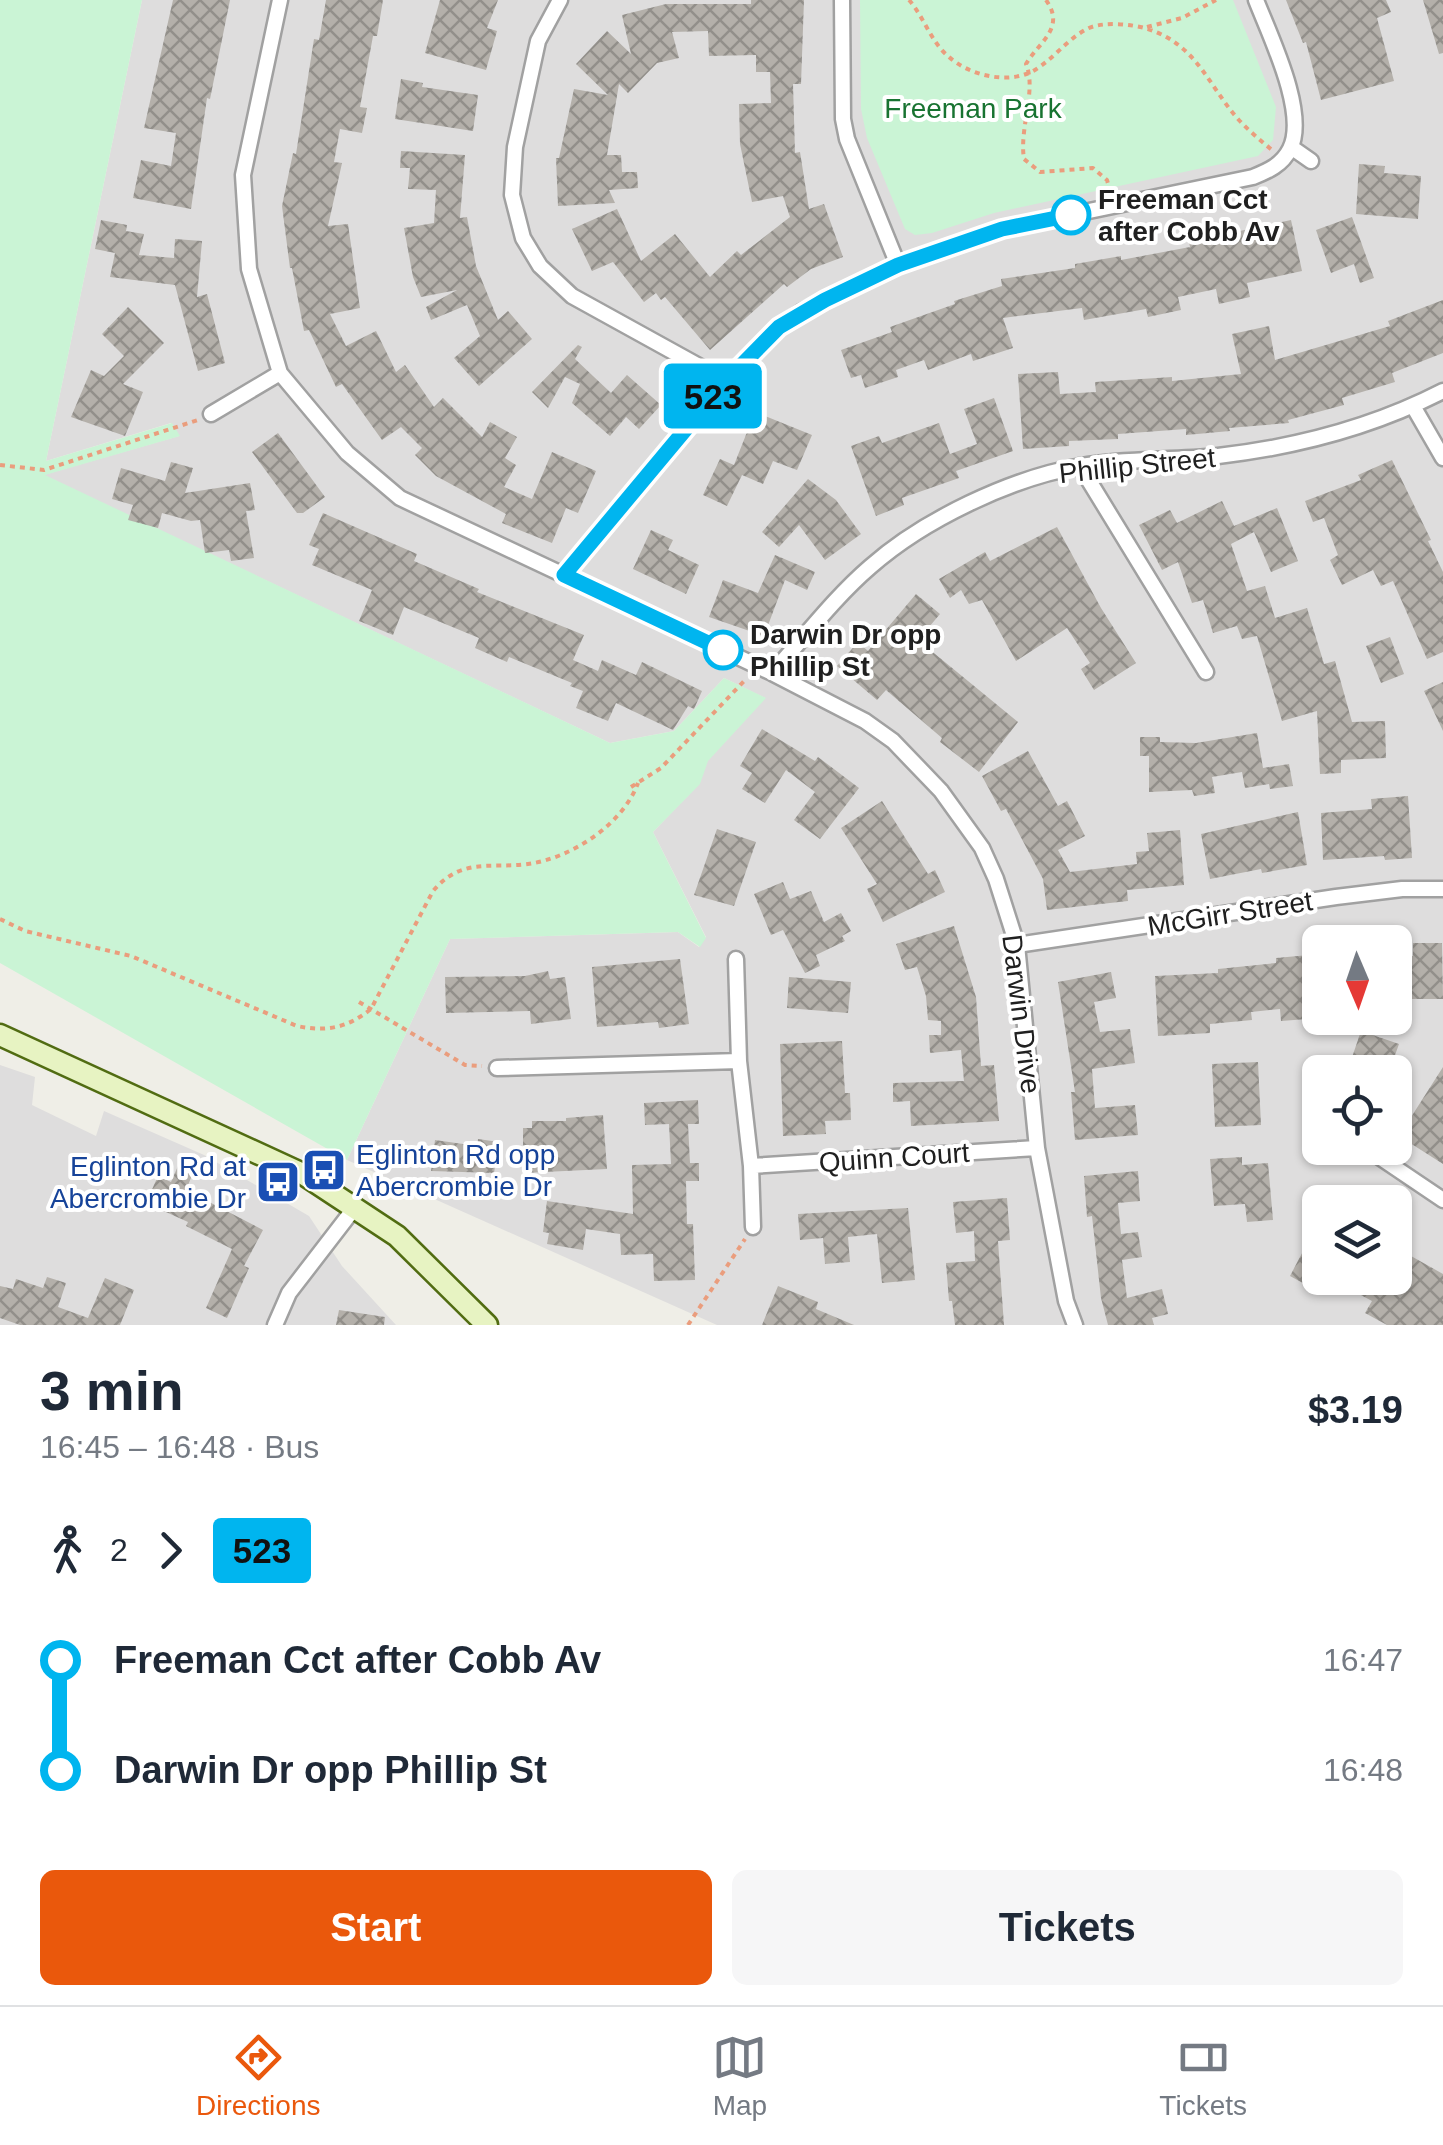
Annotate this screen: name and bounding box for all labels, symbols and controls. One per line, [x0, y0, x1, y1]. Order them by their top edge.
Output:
park label: Freeman Park [884, 93, 1063, 124]
place label: Freeman Cct after Cobb Av [1098, 184, 1280, 247]
marker: Freeman Cct after Cobb Av [1052, 196, 1090, 234]
line badge: 523 [656, 364, 770, 428]
text: 523 [684, 377, 742, 416]
street label: Phillip Street [1057, 442, 1217, 489]
place label: Darwin Dr opp Phillip St [750, 619, 941, 682]
marker: Darwin Dr opp Phillip St [704, 631, 742, 669]
street label: McGirr Street [1145, 885, 1315, 942]
north arrow [1302, 925, 1412, 1035]
map controls [1302, 925, 1412, 1295]
street label: Darwin Drive [996, 933, 1047, 1095]
button: locate [1302, 1055, 1412, 1165]
street label: Quinn Court [818, 1137, 971, 1178]
place label: Eglinton Rd opp Abercrombie Dr [356, 1139, 555, 1202]
bus stop icon: Eglinton Rd opp Abercrombie Dr [301, 1147, 347, 1193]
place label: Eglinton Rd at Abercrombie Dr [50, 1151, 246, 1214]
bus stop icon: Eglinton Rd at Abercrombie Dr [255, 1159, 301, 1205]
button: layers [1302, 1185, 1412, 1295]
text: 3 min [40, 1360, 184, 1422]
text: $3.19 [1308, 1389, 1403, 1431]
text: 16:45 – 16:48 · Bus [40, 1429, 319, 1465]
icon: walk [40, 1523, 95, 1578]
icon: forward [143, 1523, 198, 1578]
text: 523 [233, 1531, 291, 1570]
text: 2 [110, 1532, 128, 1568]
text: Freeman Cct after Cobb Av [114, 1639, 601, 1681]
text: 16:47 [1323, 1642, 1403, 1678]
text: Darwin Dr opp Phillip St [114, 1749, 547, 1791]
text: 16:48 [1323, 1752, 1403, 1788]
button: Start [40, 1870, 712, 1985]
button: Tickets [732, 1870, 1403, 1985]
tab: Directions [196, 2030, 320, 2122]
tab: Map [712, 2030, 767, 2122]
tab: Tickets [1159, 2030, 1247, 2122]

